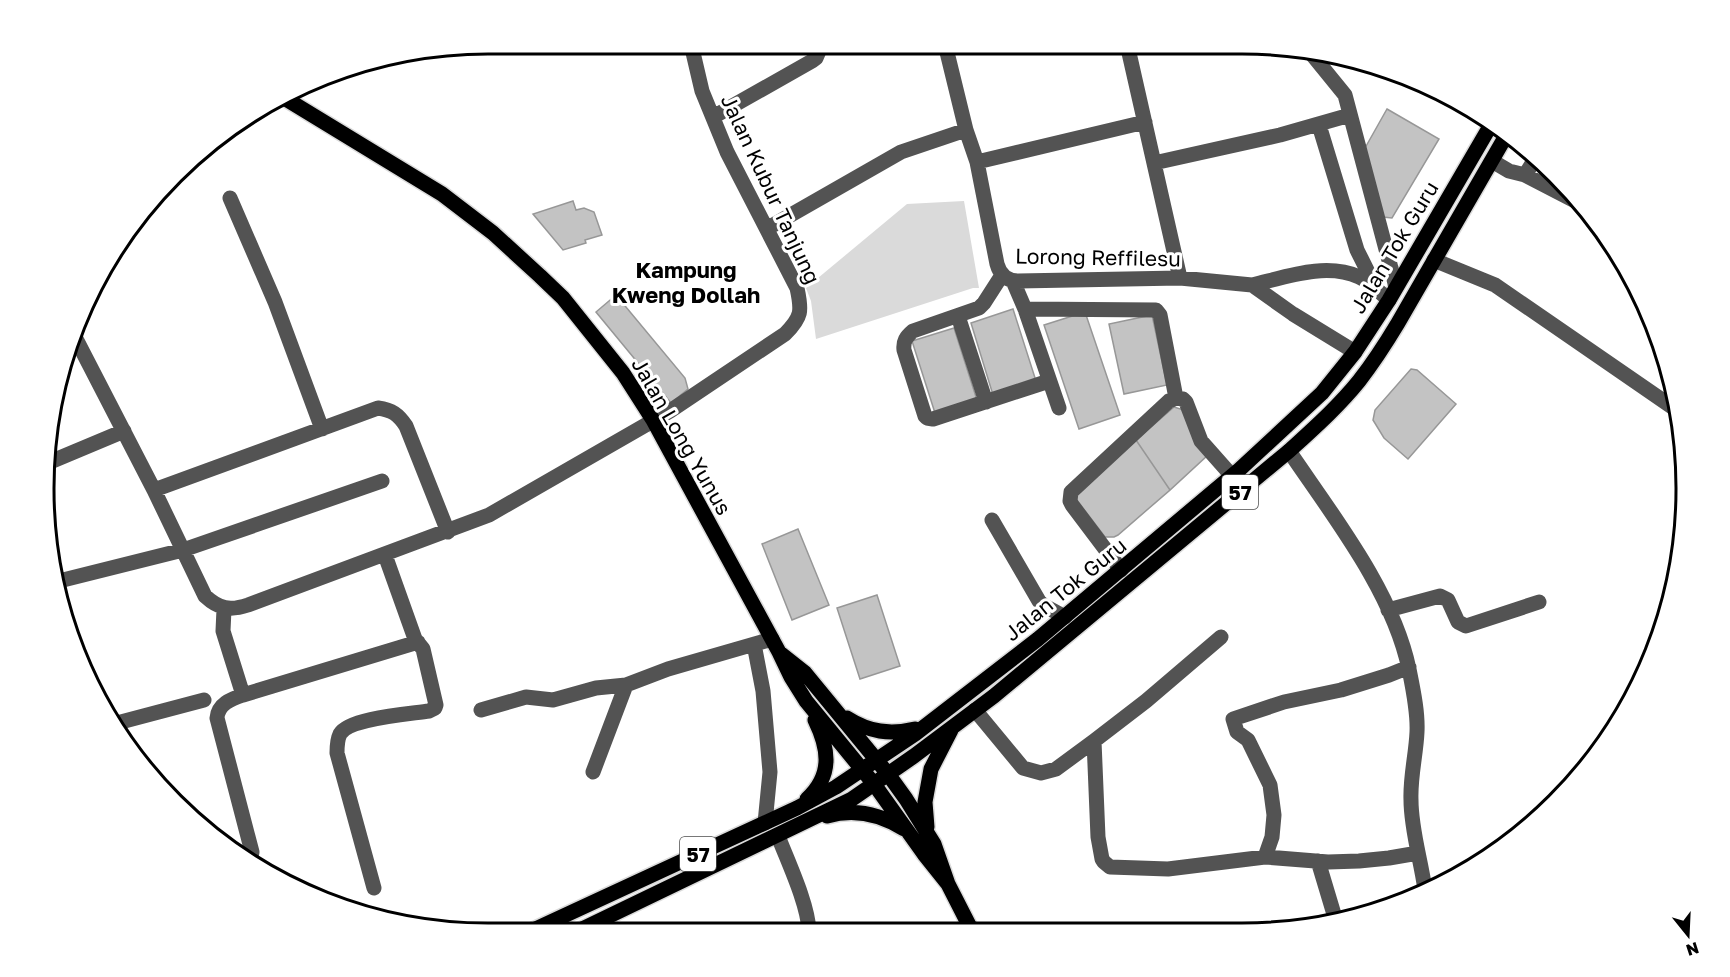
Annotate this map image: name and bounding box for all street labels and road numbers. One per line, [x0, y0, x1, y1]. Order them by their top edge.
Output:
street label: Jalan Kubur Tanjung [716, 90, 826, 288]
street label: Jalan Tok Guru [1344, 176, 1444, 318]
street label: Lorong Reffilesu [1015, 243, 1181, 271]
street label: Jalan Long Yunus [626, 353, 738, 519]
road number: 57 [1222, 475, 1258, 509]
street label: Jalan Tok Guru [999, 532, 1131, 646]
road number: 57 [680, 837, 716, 871]

